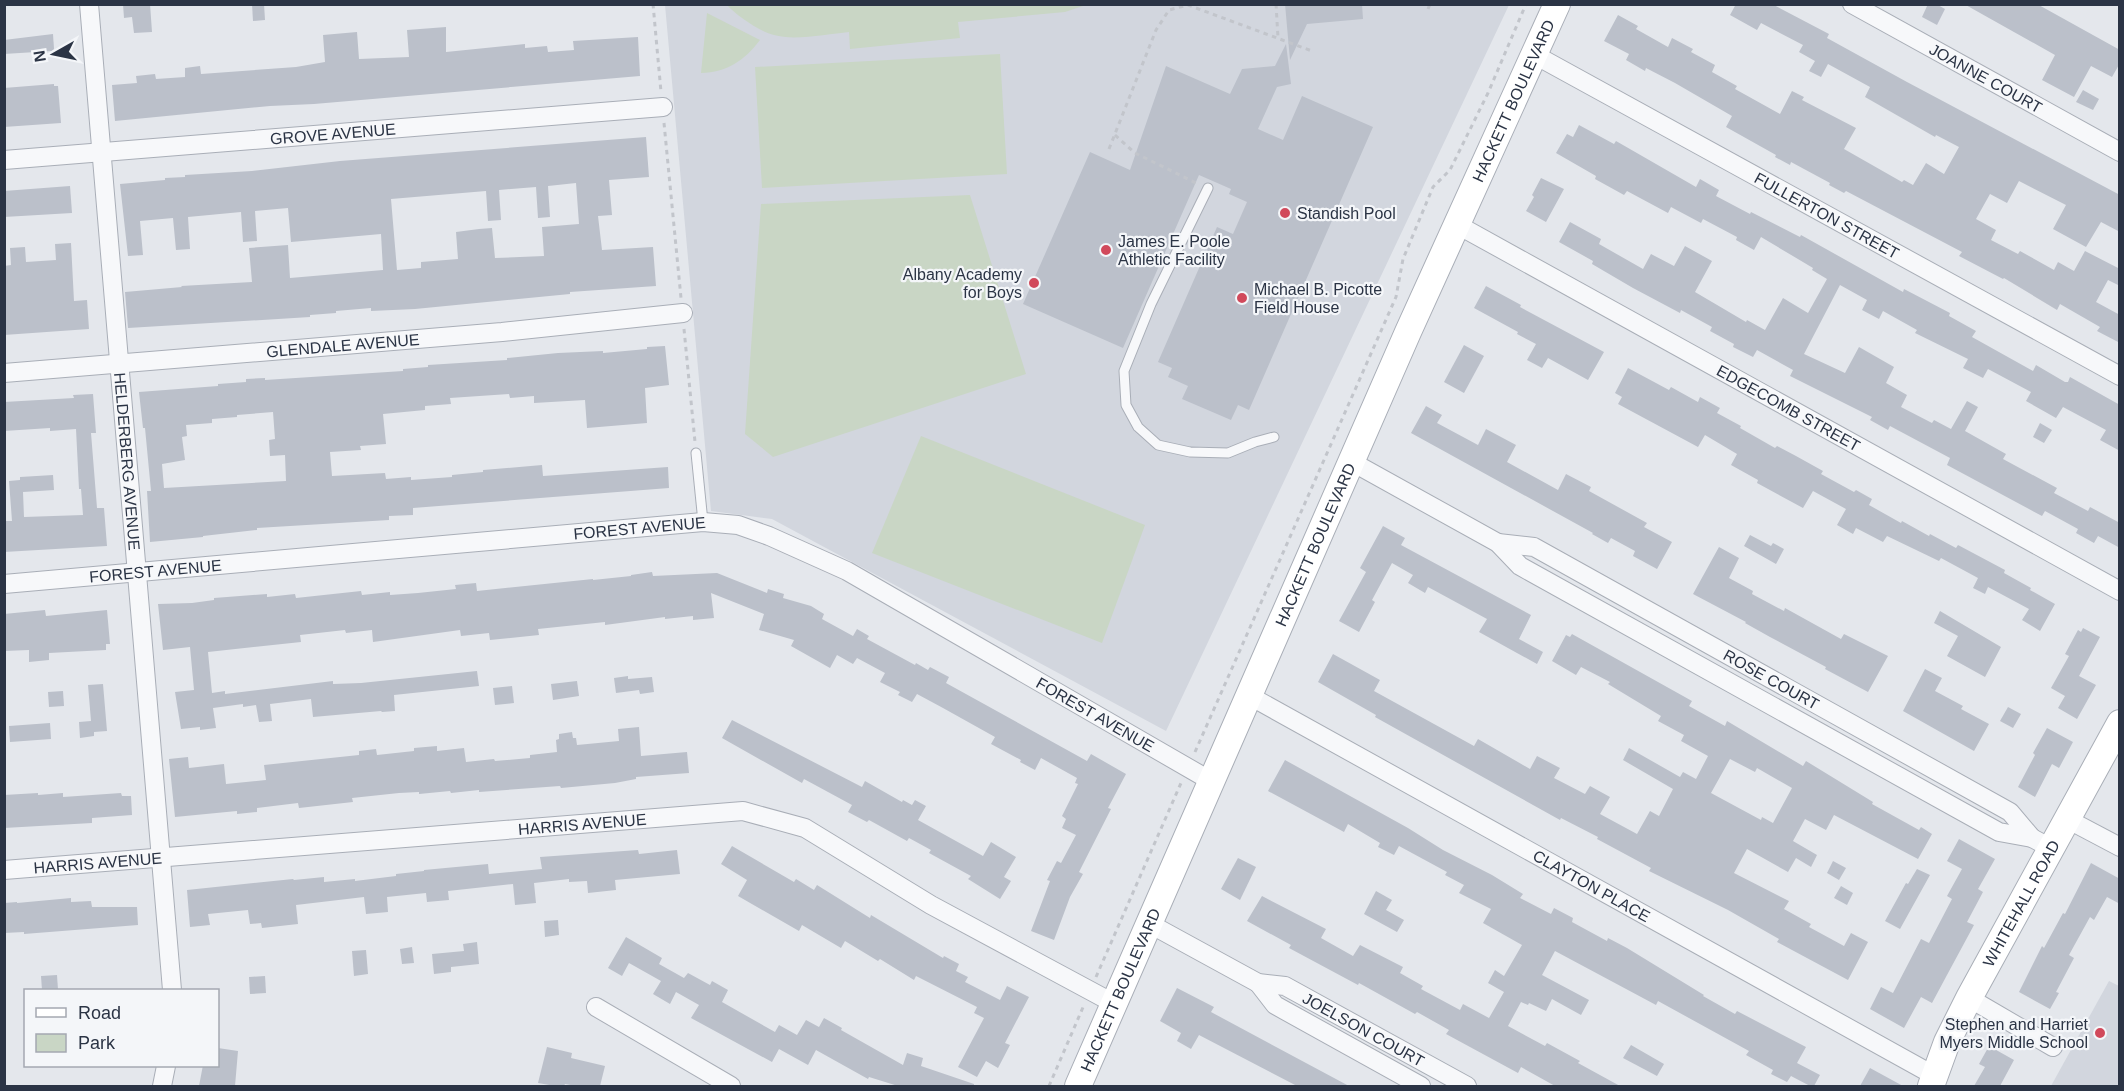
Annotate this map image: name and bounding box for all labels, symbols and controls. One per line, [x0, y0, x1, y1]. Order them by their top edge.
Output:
street label: HACKETT BOULEVARD [1469, 17, 1558, 185]
north arrow [24, 24, 84, 84]
street label: JOANNE COURT [1926, 41, 2045, 116]
text: N [30, 49, 49, 63]
street label: GROVE AVENUE [269, 121, 396, 148]
street label: FULLERTON STREET [1752, 169, 1902, 262]
place label: Standish Pool [1297, 205, 1396, 222]
marker: Standish Pool [1278, 206, 1292, 220]
place label: James E. Poole Athletic Facility [1118, 233, 1230, 268]
marker: James E. Poole Athletic Facility [1099, 243, 1113, 257]
place label: Albany Academy for Boys [903, 266, 1022, 301]
marker: Albany Academy for Boys [1027, 276, 1041, 290]
place label: Michael B. Picotte Field House [1254, 281, 1382, 316]
marker: Michael B. Picotte Field House [1235, 291, 1249, 305]
street label: GLENDALE AVENUE [266, 331, 420, 360]
street label: EDGECOMB STREET [1714, 362, 1863, 455]
street label: HELDERBERG AVENUE [111, 372, 143, 551]
street label: HACKETT BOULEVARD [1272, 461, 1359, 629]
street label: FOREST AVENUE [573, 514, 706, 542]
street label: FOREST AVENUE [89, 557, 222, 585]
street label: ROSE COURT [1721, 646, 1822, 713]
street label: FOREST AVENUE [1033, 674, 1157, 755]
street label: HARRIS AVENUE [517, 811, 647, 838]
street label: WHITEHALL ROAD [1980, 837, 2063, 970]
street label: CLAYTON PLACE [1530, 847, 1653, 925]
street label: HARRIS AVENUE [33, 849, 163, 877]
street label: HACKETT BOULEVARD [1077, 906, 1164, 1074]
legend [24, 989, 219, 1067]
street label: JOELSON COURT [1300, 990, 1427, 1070]
text: Road [78, 1003, 121, 1023]
place label: Stephen and Harriet Myers Middle School [1940, 1016, 2089, 1051]
marker: Stephen and Harriet Myers Middle School [2093, 1026, 2107, 1040]
text: Park [78, 1033, 116, 1053]

